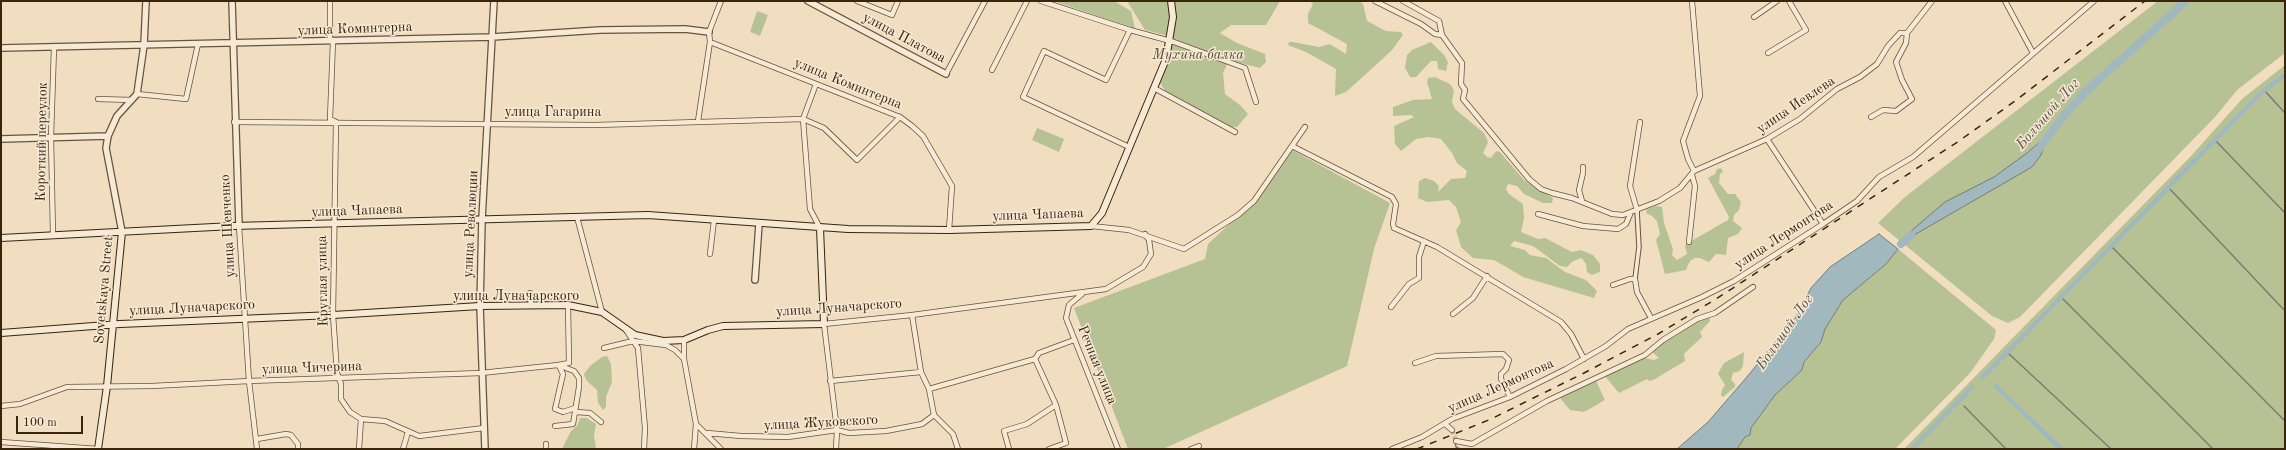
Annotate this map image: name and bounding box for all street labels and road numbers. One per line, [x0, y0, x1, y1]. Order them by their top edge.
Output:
street label: улица Платова [859, 9, 949, 67]
street label: улица Коминтерна [297, 19, 413, 39]
street label: улица Коминтерна [792, 55, 904, 113]
street label: улица Иевлева [1754, 73, 1838, 137]
street label: Короткий переулок [33, 82, 51, 202]
street label: улица Гагарина [505, 104, 601, 120]
street label: улица Революции [460, 170, 482, 278]
street label: улица Шевченко [217, 174, 239, 278]
street label: улица Лермонтова [1732, 197, 1836, 273]
street label: улица Чапаева [311, 201, 403, 221]
street label: улица Чапаева [992, 205, 1084, 225]
street label: Sovetskaya Street [91, 235, 117, 345]
street label: Круглая улица [314, 235, 332, 327]
street label: улица Луначарского [453, 288, 579, 304]
street label: улица Луначарского [775, 295, 903, 321]
street label: улица Луначарского [129, 296, 255, 320]
street label: Речная улица [1074, 323, 1120, 407]
street label: улица Лермонтова [1445, 355, 1557, 417]
street label: улица Чичерина [262, 358, 362, 378]
street label: улица Жуковского [763, 412, 879, 434]

